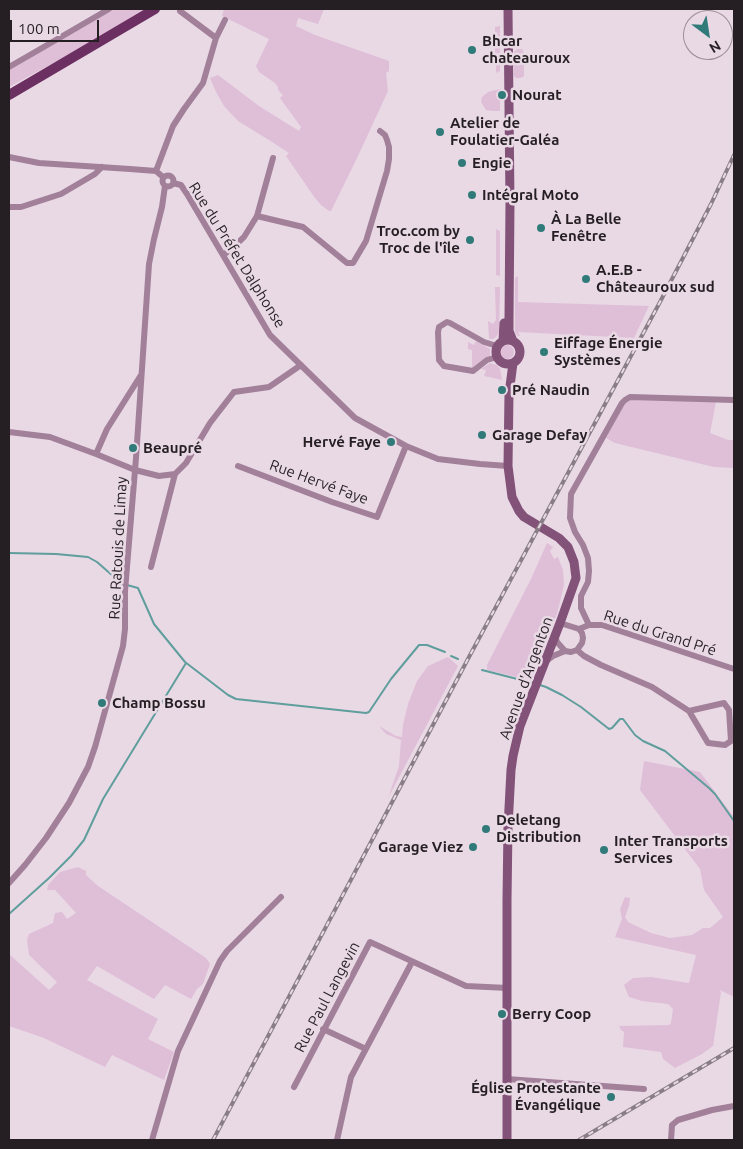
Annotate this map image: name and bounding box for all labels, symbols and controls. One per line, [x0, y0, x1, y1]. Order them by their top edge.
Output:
scale bar [12, 10, 101, 42]
north arrow [683, 10, 733, 60]
text: 100 m [18, 20, 60, 37]
place label: Bhcar chateauroux [482, 32, 570, 67]
text: N [707, 37, 724, 57]
marker: Bhcar chateauroux [466, 44, 478, 56]
place label: Nourat [512, 86, 562, 104]
marker: Nourat [496, 89, 508, 101]
place label: Atelier de Foulatier-Galéa [450, 114, 559, 149]
marker: Atelier de Foulatier-Galéa [434, 126, 446, 138]
place label: Engie [472, 154, 511, 172]
marker: Engie [456, 157, 468, 169]
street label: Rue du Préfet Dalphonse [185, 179, 289, 331]
place label: Intégral Moto [482, 186, 579, 204]
marker: Intégral Moto [466, 189, 478, 201]
place label: À La Belle Fenêtre [551, 210, 622, 245]
place label: Troc.com by Troc de l'île [377, 222, 460, 257]
marker: À La Belle Fenêtre [535, 222, 547, 234]
marker: Troc.com by Troc de l'île [464, 234, 476, 246]
place label: A.E.B - Châteauroux sud [596, 261, 715, 296]
marker: A.E.B - Châteauroux sud [580, 273, 592, 285]
place label: Eiffage Énergie Systèmes [554, 334, 663, 369]
marker: Eiffage Énergie Systèmes [538, 346, 550, 358]
place label: Pré Naudin [512, 381, 590, 399]
marker: Pré Naudin [496, 384, 508, 396]
place label: Garage Defay [492, 426, 587, 444]
marker: Garage Defay [476, 429, 488, 441]
place label: Hervé Faye [302, 433, 381, 451]
marker: Hervé Faye [385, 436, 397, 448]
place label: Beaupré [143, 439, 202, 457]
marker: Beaupré [127, 442, 139, 454]
street label: Rue Hervé Faye [267, 456, 371, 508]
street label: Rue Ratouis de Limay [105, 476, 131, 620]
street label: Rue du Grand Pré [601, 606, 719, 660]
street label: Avenue d'Argenton [495, 614, 557, 742]
place label: Champ Bossu [112, 694, 206, 712]
marker: Champ Bossu [96, 697, 108, 709]
place label: Deletang Distribution [496, 811, 581, 846]
marker: Deletang Distribution [480, 823, 492, 835]
place label: Inter Transports Services [614, 832, 728, 867]
place label: Garage Viez [378, 838, 463, 856]
marker: Garage Viez [467, 841, 479, 853]
marker: Inter Transports Services [598, 844, 610, 856]
street label: Rue Paul Langevin [290, 939, 364, 1055]
place label: Berry Coop [512, 1005, 591, 1023]
marker: Berry Coop [496, 1008, 508, 1020]
place label: Église Protestante Évangélique [471, 1079, 601, 1114]
marker: Église Protestante Évangélique [605, 1091, 617, 1103]

